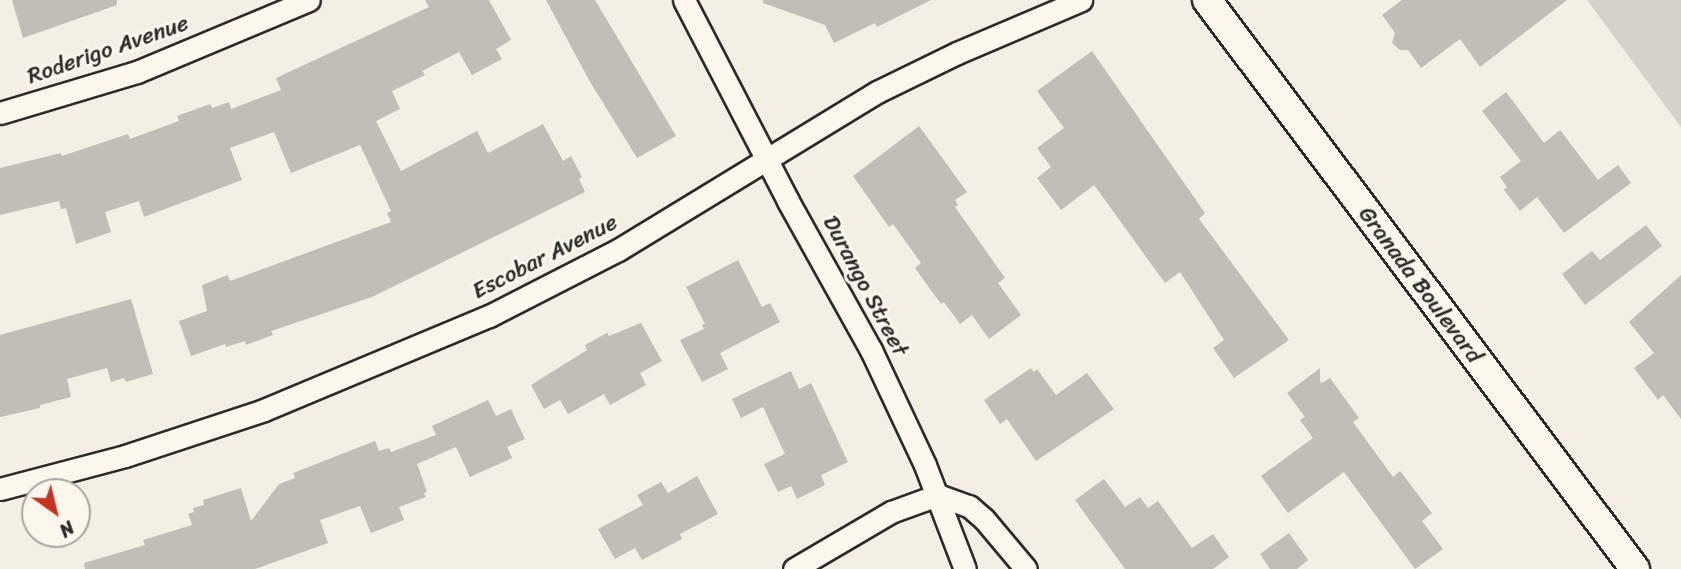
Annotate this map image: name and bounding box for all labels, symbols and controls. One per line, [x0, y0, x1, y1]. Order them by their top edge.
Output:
street label: Roderigo Avenue [24, 10, 192, 90]
street label: Granada Boulevard [1352, 201, 1488, 369]
street label: Escobar Avenue [468, 209, 622, 305]
street label: Durango Street [816, 211, 914, 361]
north arrow [21, 478, 91, 548]
text: N [52, 512, 82, 547]

